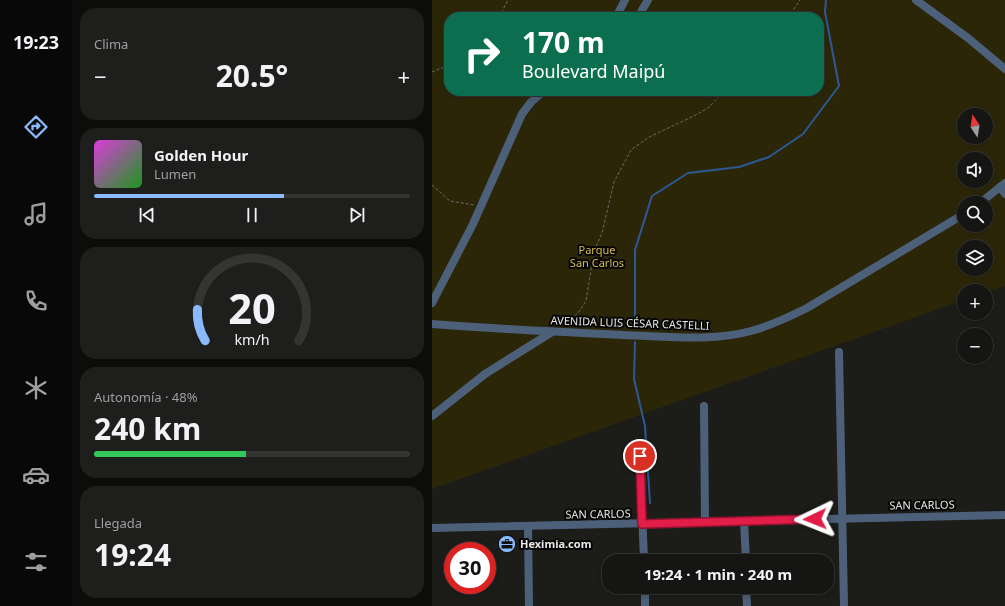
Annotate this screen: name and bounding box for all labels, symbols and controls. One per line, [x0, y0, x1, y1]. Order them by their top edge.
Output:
text: 170 m [522, 23, 605, 61]
icon: right [456, 28, 508, 80]
text: 19:23 [13, 30, 59, 54]
text: Clima [94, 35, 128, 53]
text: 20.5° [216, 55, 288, 96]
text: Boulevard Maipú [522, 59, 665, 83]
text: − [94, 61, 107, 91]
text: + [397, 61, 410, 91]
north arrow [957, 108, 993, 144]
map controls [957, 108, 993, 364]
icon: directions [22, 113, 50, 141]
text: Golden Hour [154, 145, 248, 165]
button: sound [957, 152, 993, 188]
text: Lumen [154, 165, 196, 183]
button: search [957, 196, 993, 232]
icon: music [22, 200, 50, 228]
icon: previous [136, 204, 158, 226]
icon: pause [241, 204, 263, 226]
icon: next [346, 204, 368, 226]
button: layers [957, 240, 993, 276]
park label: Parque San Carlos [570, 242, 624, 270]
text: 20 [228, 280, 276, 336]
button: + [957, 284, 993, 320]
icon: phone [22, 287, 50, 315]
street label: AVENIDA LUIS CÉSAR CASTELLI [550, 312, 710, 333]
button: − [957, 328, 993, 364]
text: km/h [234, 330, 270, 349]
icon: climate [22, 374, 50, 402]
text: Autonomía · 48% [94, 388, 198, 406]
text: 240 km [94, 408, 201, 449]
pin [623, 439, 657, 473]
icon: arrive [629, 445, 651, 467]
icon: car [22, 461, 50, 489]
street label: SAN CARLOS [889, 496, 955, 513]
position arrow [794, 498, 836, 540]
street label: SAN CARLOS [565, 505, 631, 522]
text: Llegada [94, 514, 142, 532]
text: 19:24 [94, 534, 171, 575]
office icon: Heximia.com [497, 534, 517, 554]
place label: Heximia.com [520, 536, 591, 551]
speed limit sign: 30 [444, 542, 496, 594]
icon: filters [22, 548, 50, 576]
text: 19:24 · 1 min · 240 m [644, 564, 792, 584]

